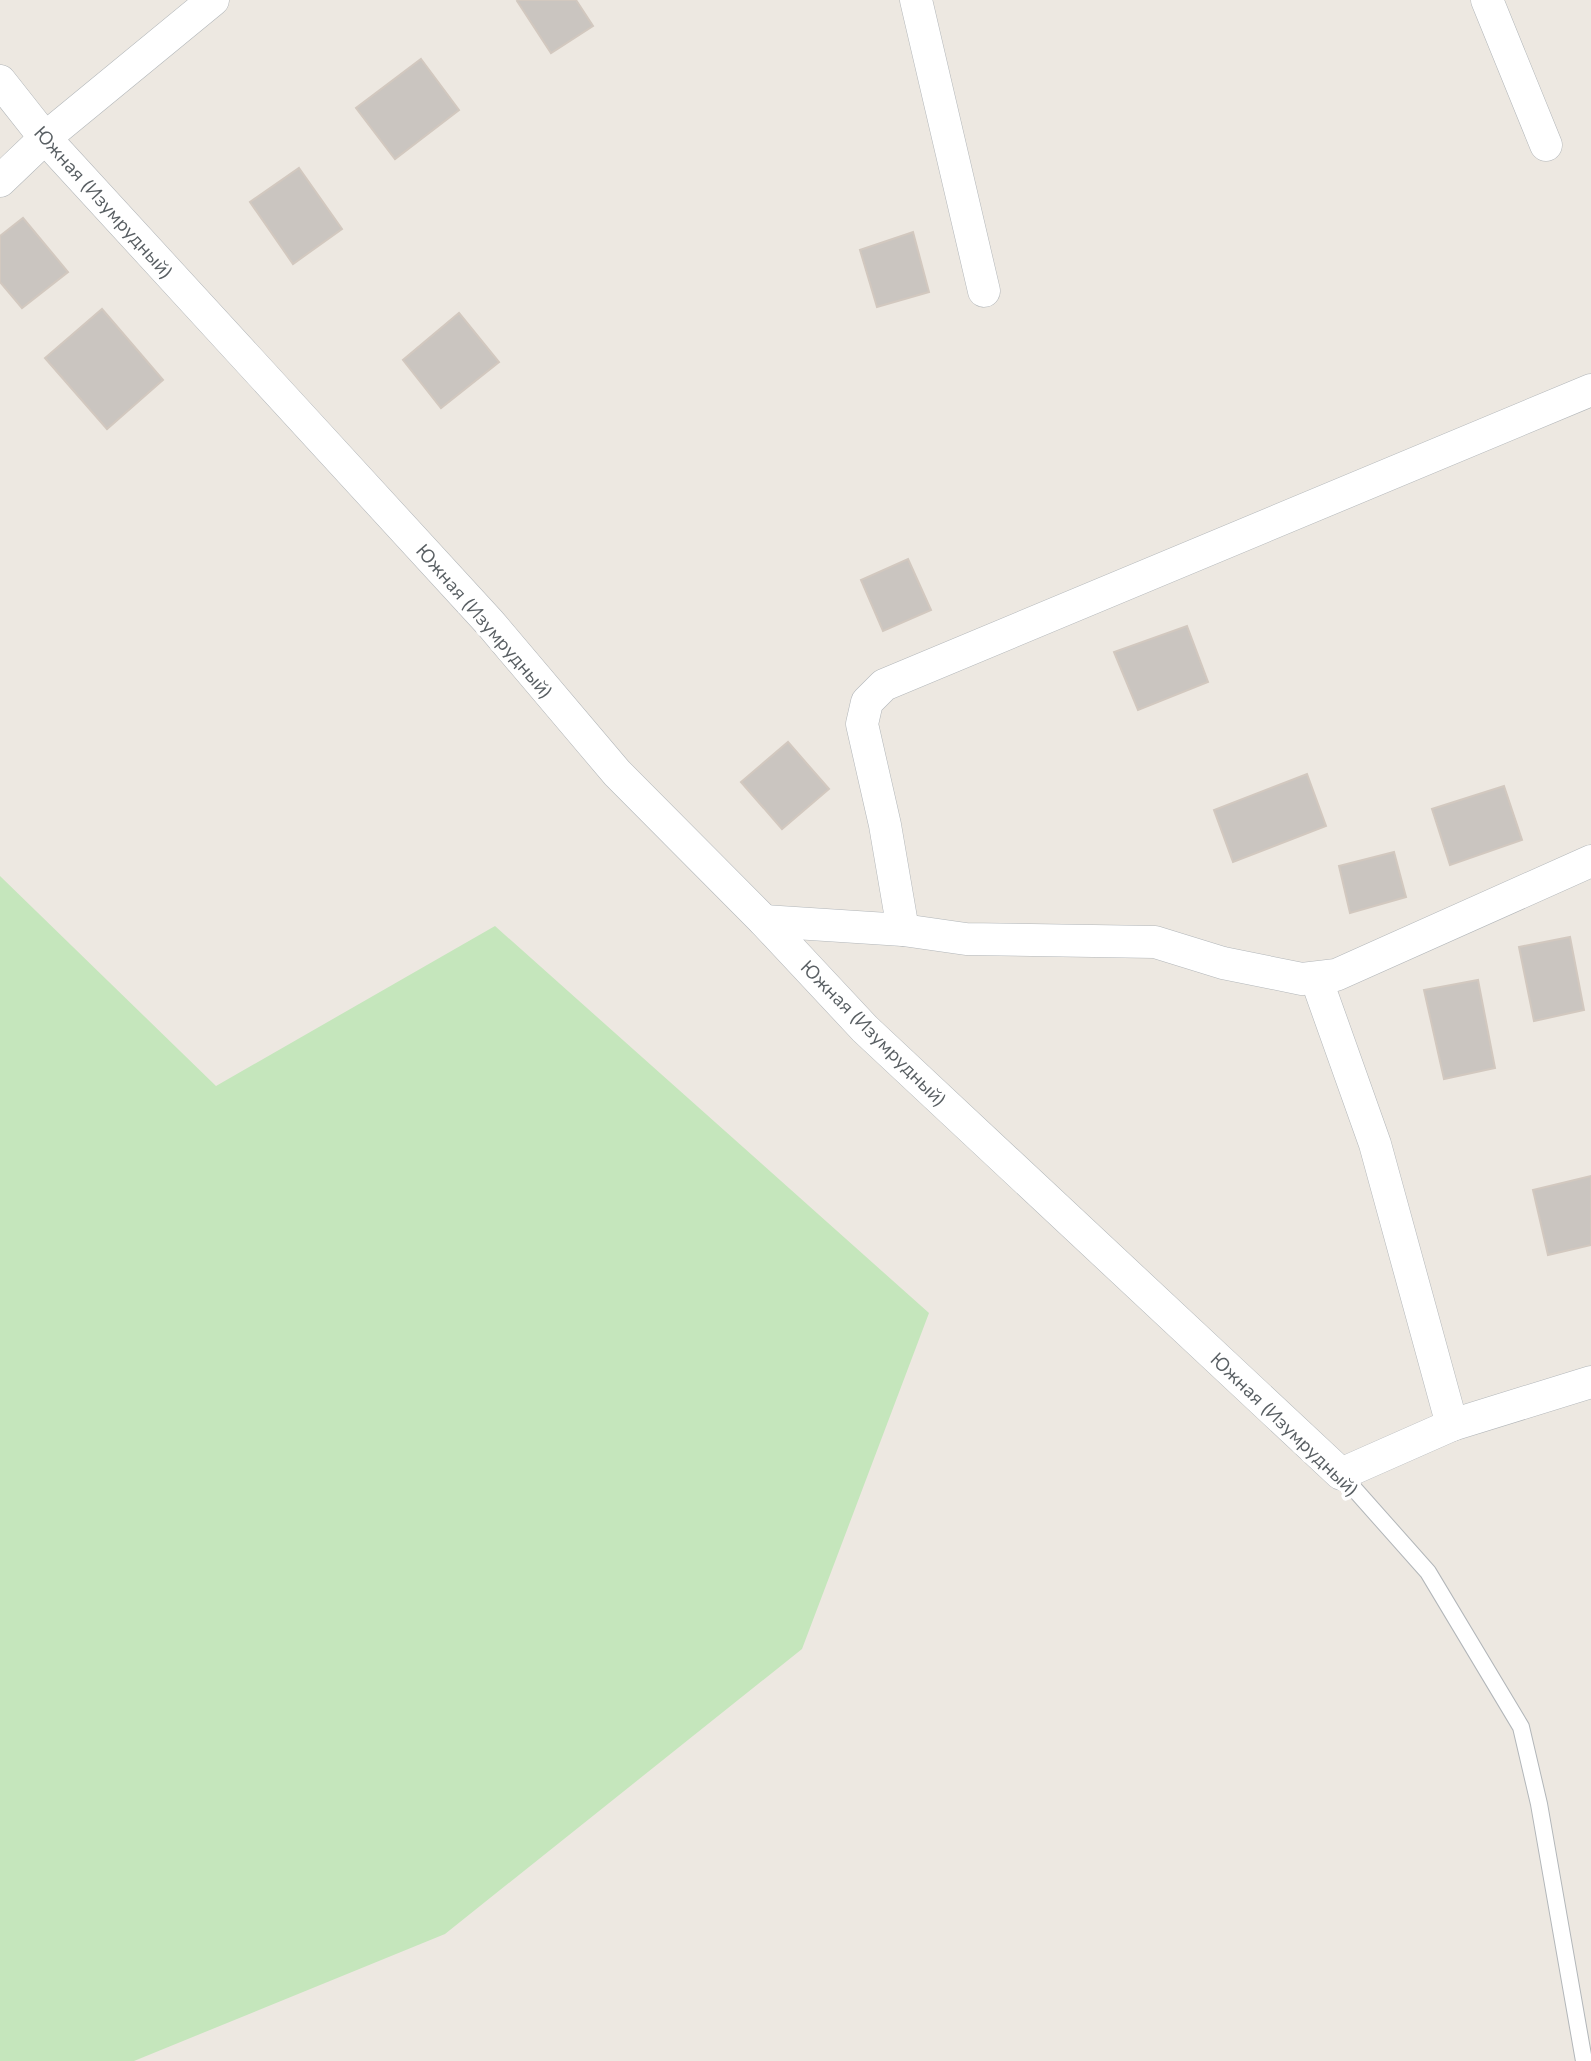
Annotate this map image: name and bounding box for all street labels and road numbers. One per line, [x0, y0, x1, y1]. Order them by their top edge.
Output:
street label: Южная (Изумрудный) [28, 121, 179, 285]
street label: Южная (Изумрудный) [410, 539, 559, 705]
street label: Южная (Изумрудный) [794, 955, 952, 1113]
street label: Южная (Изумрудный) [1204, 1347, 1364, 1502]

